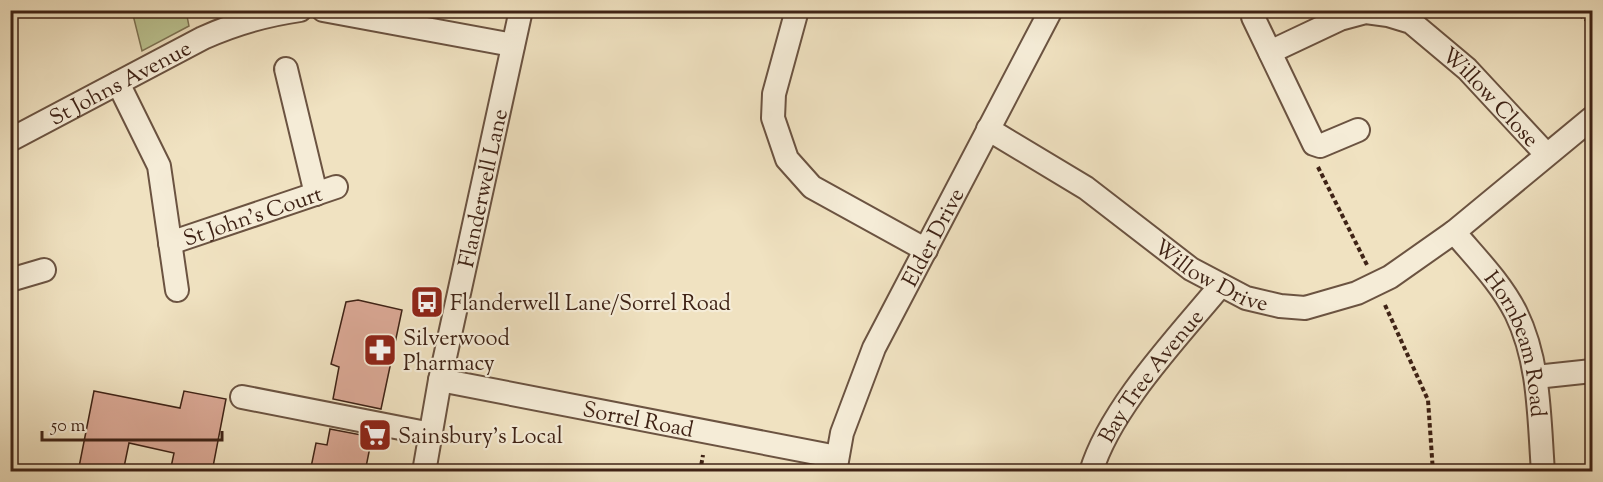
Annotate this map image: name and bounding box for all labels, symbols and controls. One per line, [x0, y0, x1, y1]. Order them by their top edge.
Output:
street label: St Johns Avenue [44, 34, 198, 135]
street label: Willow Close [1433, 41, 1545, 156]
street label: Flanderwell Lane [452, 106, 518, 271]
street label: St John's Court [180, 180, 328, 256]
street label: Elder Drive [896, 183, 974, 293]
street label: Willow Drive [1146, 233, 1271, 322]
street label: Hornbeam Road [1474, 265, 1552, 419]
bus stop icon: Flanderwell Lane/Sorrel Road [409, 284, 445, 320]
place label: Flanderwell Lane/Sorrel Road [450, 289, 731, 321]
street label: Bay Tree Avenue [1092, 303, 1213, 449]
place label: Silverwood Pharmacy [403, 324, 510, 381]
pharmacy icon: Silverwood Pharmacy [362, 332, 398, 368]
street label: Sorrel Road [580, 395, 696, 448]
scale bar [42, 404, 222, 442]
text: 50 m [50, 414, 86, 440]
supermarket icon: Sainsbury's Local [357, 417, 393, 453]
place label: Sainsbury's Local [398, 422, 563, 454]

